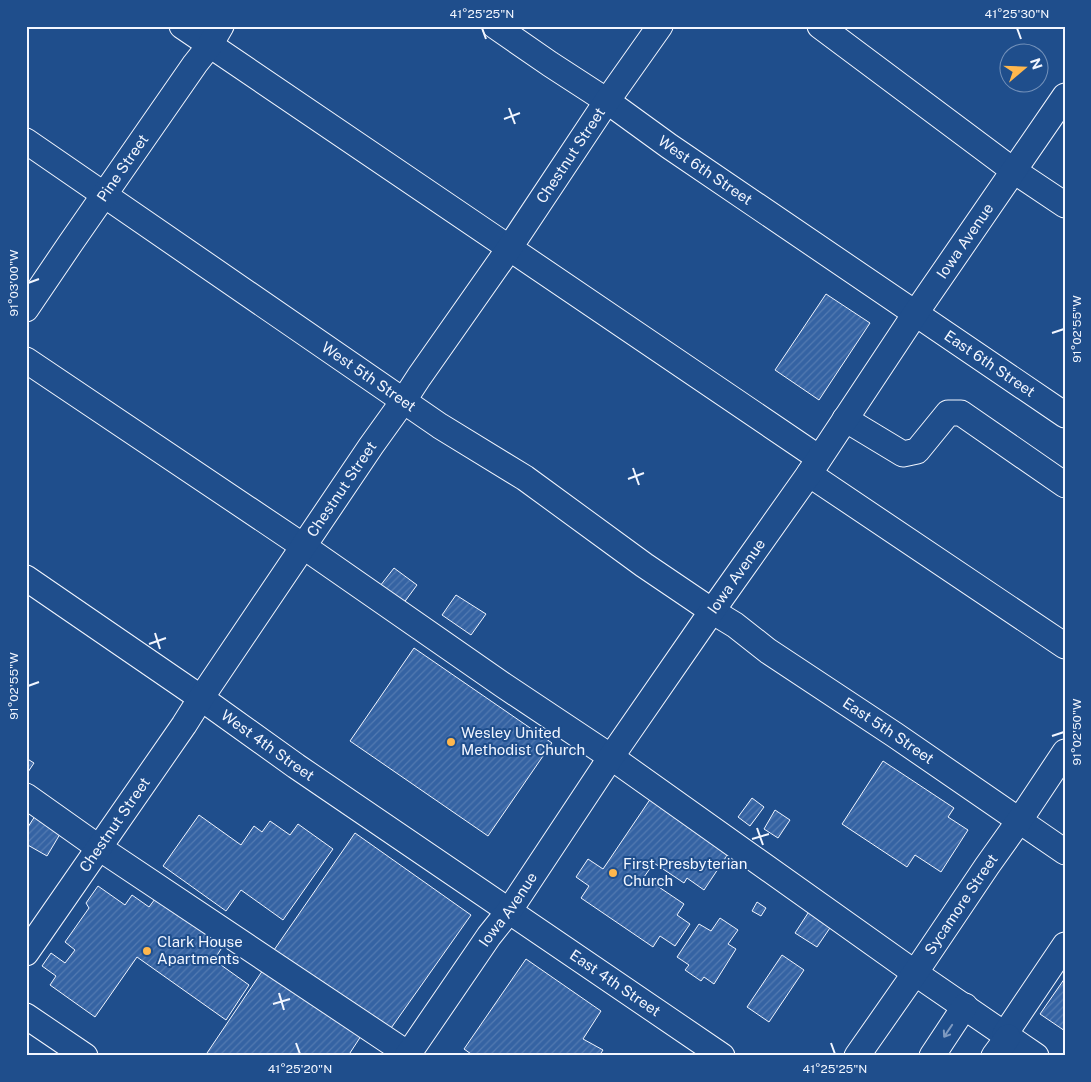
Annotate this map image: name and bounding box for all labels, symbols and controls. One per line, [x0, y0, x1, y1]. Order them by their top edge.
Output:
text: 41°25'25"N [450, 7, 514, 21]
text: 41°25'30"N [985, 7, 1049, 21]
north arrow [998, 42, 1048, 92]
text: N [1027, 56, 1046, 72]
street label: Chestnut Street [533, 104, 608, 206]
street label: Pine Street [93, 131, 152, 205]
street label: West 6th Street [655, 132, 756, 208]
street label: Iowa Avenue [933, 200, 997, 282]
text: 91°03'00"W [7, 249, 21, 316]
text: 91°02'55"W [1070, 295, 1084, 363]
street label: East 6th Street [941, 327, 1039, 400]
street label: West 5th Street [319, 338, 419, 415]
street label: Chestnut Street [303, 438, 380, 540]
street label: Iowa Avenue [704, 535, 768, 617]
text: 91°02'55"W [7, 652, 21, 720]
street label: East 5th Street [840, 694, 937, 767]
text: 91°02'50"W [1070, 698, 1084, 766]
street label: West 4th Street [218, 706, 318, 784]
place label: Wesley United Methodist Church [461, 724, 585, 758]
marker: Wesley United Methodist Church [445, 736, 457, 748]
street label: Chestnut Street [76, 774, 153, 875]
street label: Sycamore Street [921, 850, 1001, 958]
place label: First Presbyterian Church [623, 855, 747, 889]
marker: First Presbyterian Church [607, 867, 619, 879]
street label: Iowa Avenue [475, 869, 540, 950]
place label: Clark House Apartments [157, 933, 243, 967]
marker: Clark House Apartments [141, 945, 153, 957]
street label: East 4th Street [567, 946, 664, 1020]
one-way arrow [943, 1024, 953, 1038]
text: 41°25'20"N [268, 1062, 332, 1076]
text: 41°25'25"N [803, 1062, 867, 1076]

